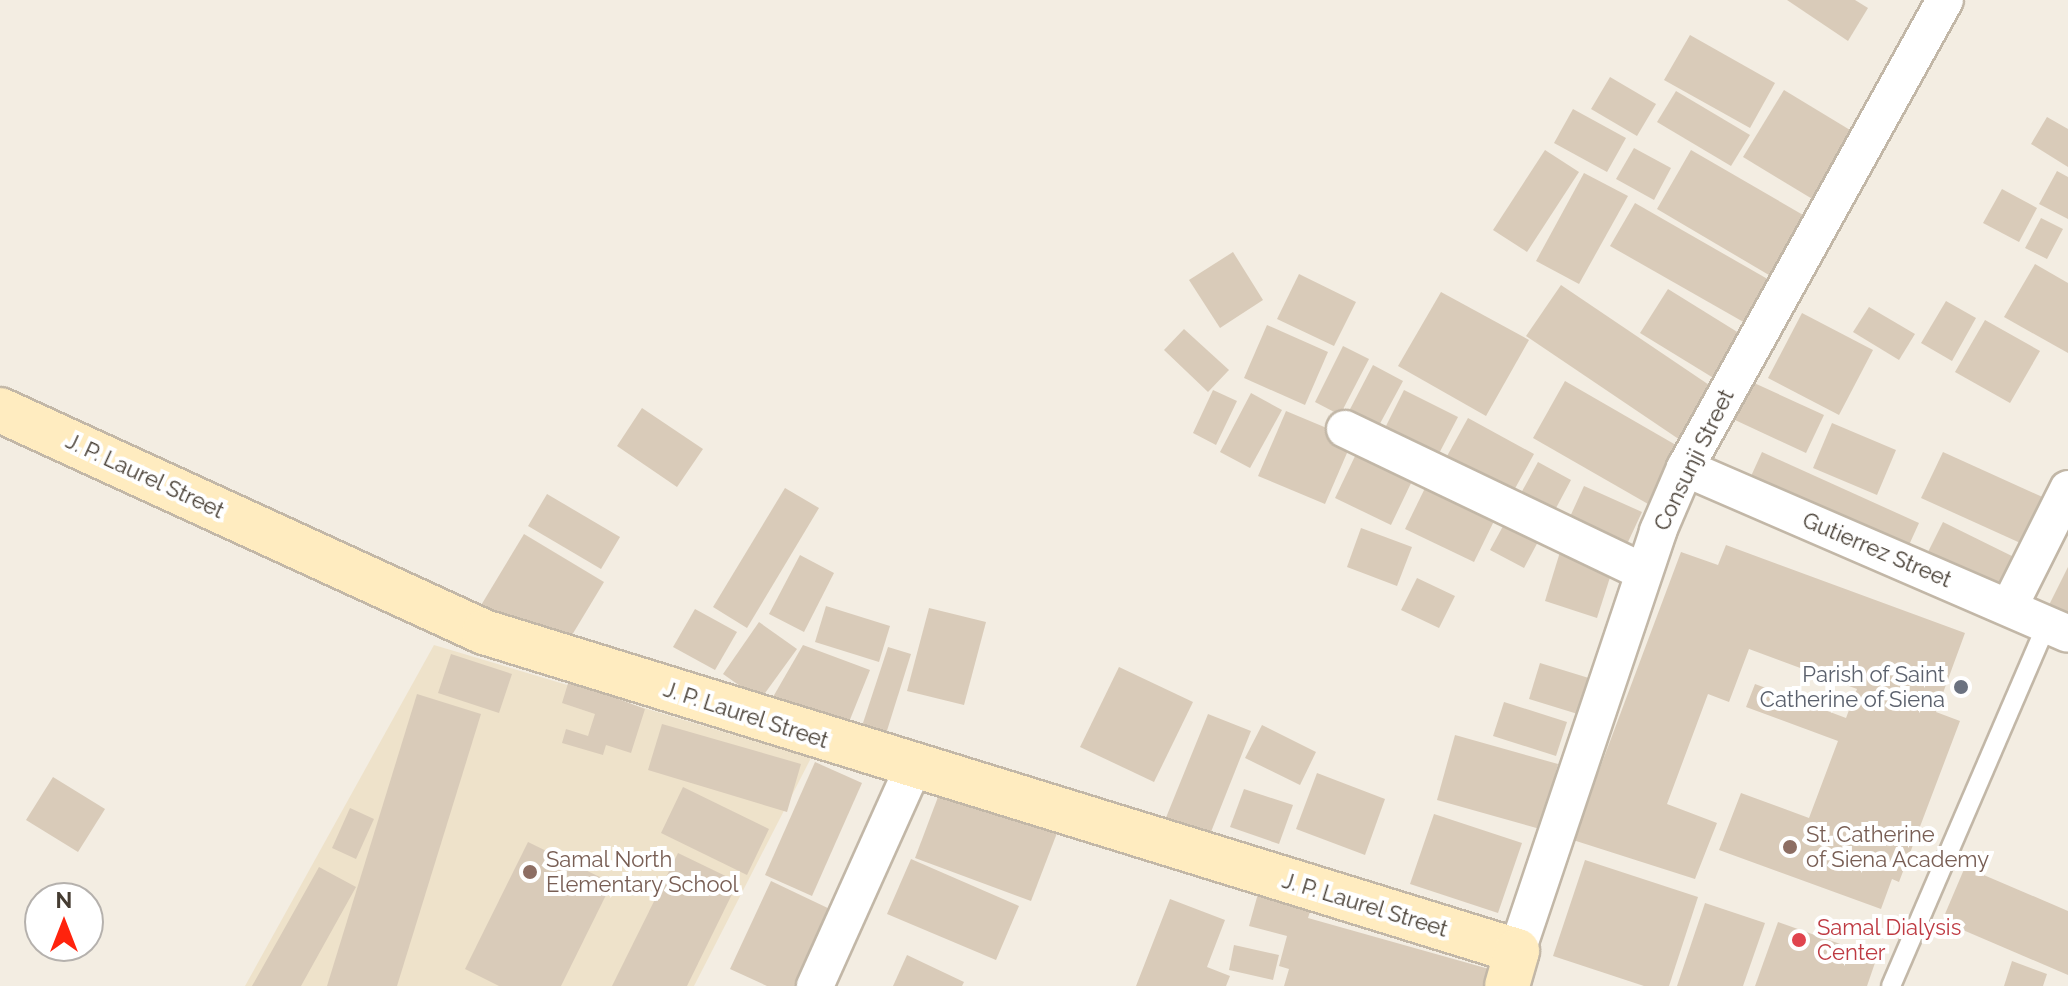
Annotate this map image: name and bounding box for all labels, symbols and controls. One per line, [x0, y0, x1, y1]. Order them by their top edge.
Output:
street label: Consunji Street [1648, 385, 1740, 535]
street label: J. P. Laurel Street [61, 428, 229, 524]
street label: Gutierrez Street [1799, 507, 1955, 593]
place label: Parish of Saint Catherine of Siena [1759, 661, 1945, 712]
street label: J. P. Laurel Street [660, 676, 832, 754]
marker: Parish of Saint Catherine of Siena [1952, 678, 1970, 696]
place label: St. Catherine of Siena Academy [1806, 821, 1990, 872]
marker: St. Catherine of Siena Academy [1781, 838, 1799, 856]
place label: Samal North Elementary School [546, 846, 739, 898]
marker: Samal North Elementary School [521, 863, 539, 881]
street label: J. P. Laurel Street [1279, 867, 1451, 943]
north arrow [24, 882, 104, 962]
text: N [56, 887, 72, 913]
place label: Samal Dialysis Center [1817, 914, 1962, 966]
marker: Samal Dialysis Center [1788, 929, 1810, 951]

